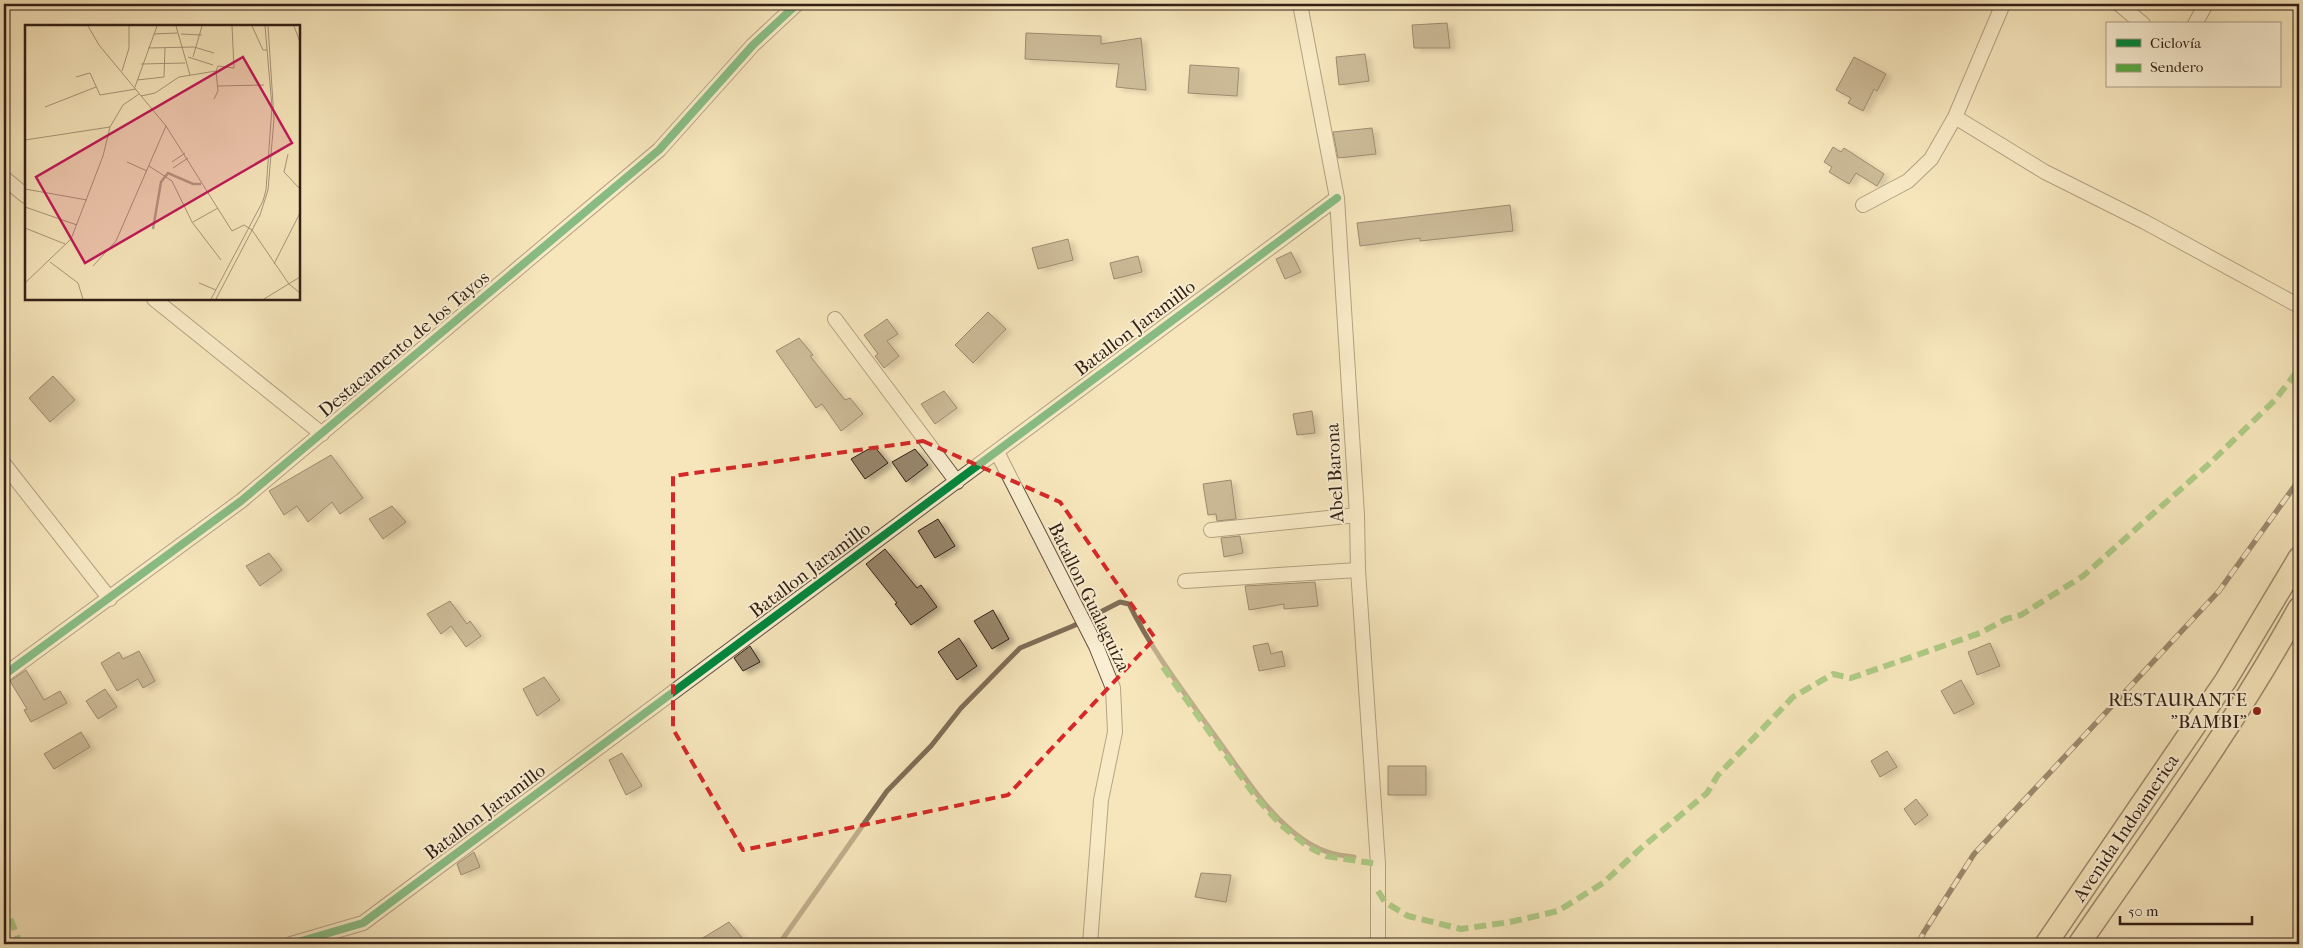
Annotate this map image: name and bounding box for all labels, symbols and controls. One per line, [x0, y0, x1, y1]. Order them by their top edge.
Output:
legend [2106, 22, 2280, 88]
inset map [25, 25, 300, 300]
text: Ciclovía [2150, 34, 2202, 52]
text: Sendero [2150, 58, 2204, 76]
street label: Destacamento de los Tayos [314, 266, 494, 422]
street label: Batallon Jaramillo [1070, 275, 1200, 381]
street label: Abel Barona [1321, 423, 1349, 524]
street label: Batallon Jaramillo [745, 517, 875, 623]
street label: Batallon Gualaguiza [1043, 519, 1135, 675]
place label: RESTAURANTE "BAMBI" [2108, 689, 2247, 733]
marker: RESTAURANTE "BAMBI" [2251, 705, 2263, 717]
street label: Avenida Indoamerica [2068, 750, 2184, 907]
street label: Batallon Jaramillo [420, 759, 550, 865]
scale bar [2120, 893, 2253, 925]
text: 50 m [2128, 902, 2159, 920]

